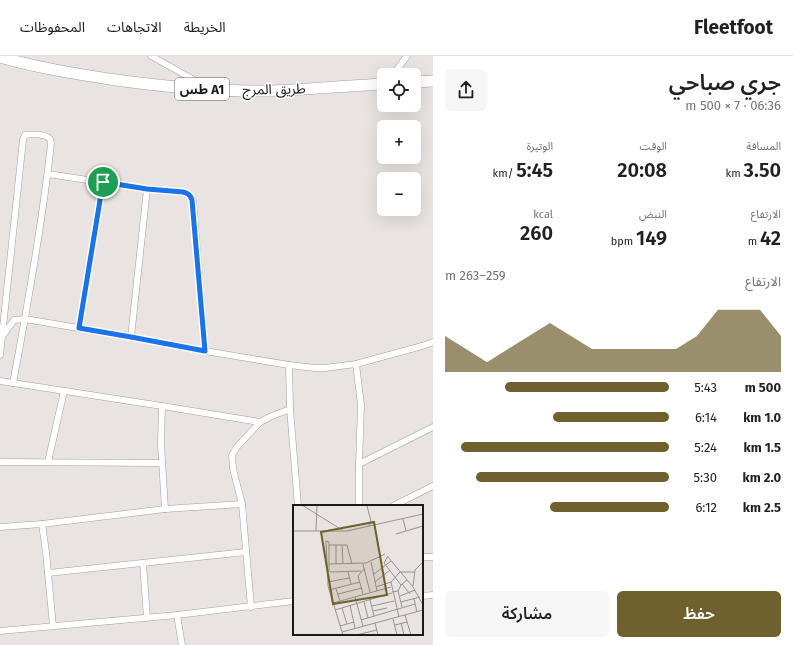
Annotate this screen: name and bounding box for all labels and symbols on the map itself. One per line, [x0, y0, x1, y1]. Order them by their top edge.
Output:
road number: طس A1 [175, 78, 229, 100]
street label: طريق المرج [242, 80, 306, 101]
pin [86, 165, 120, 199]
inset map [293, 505, 423, 635]

